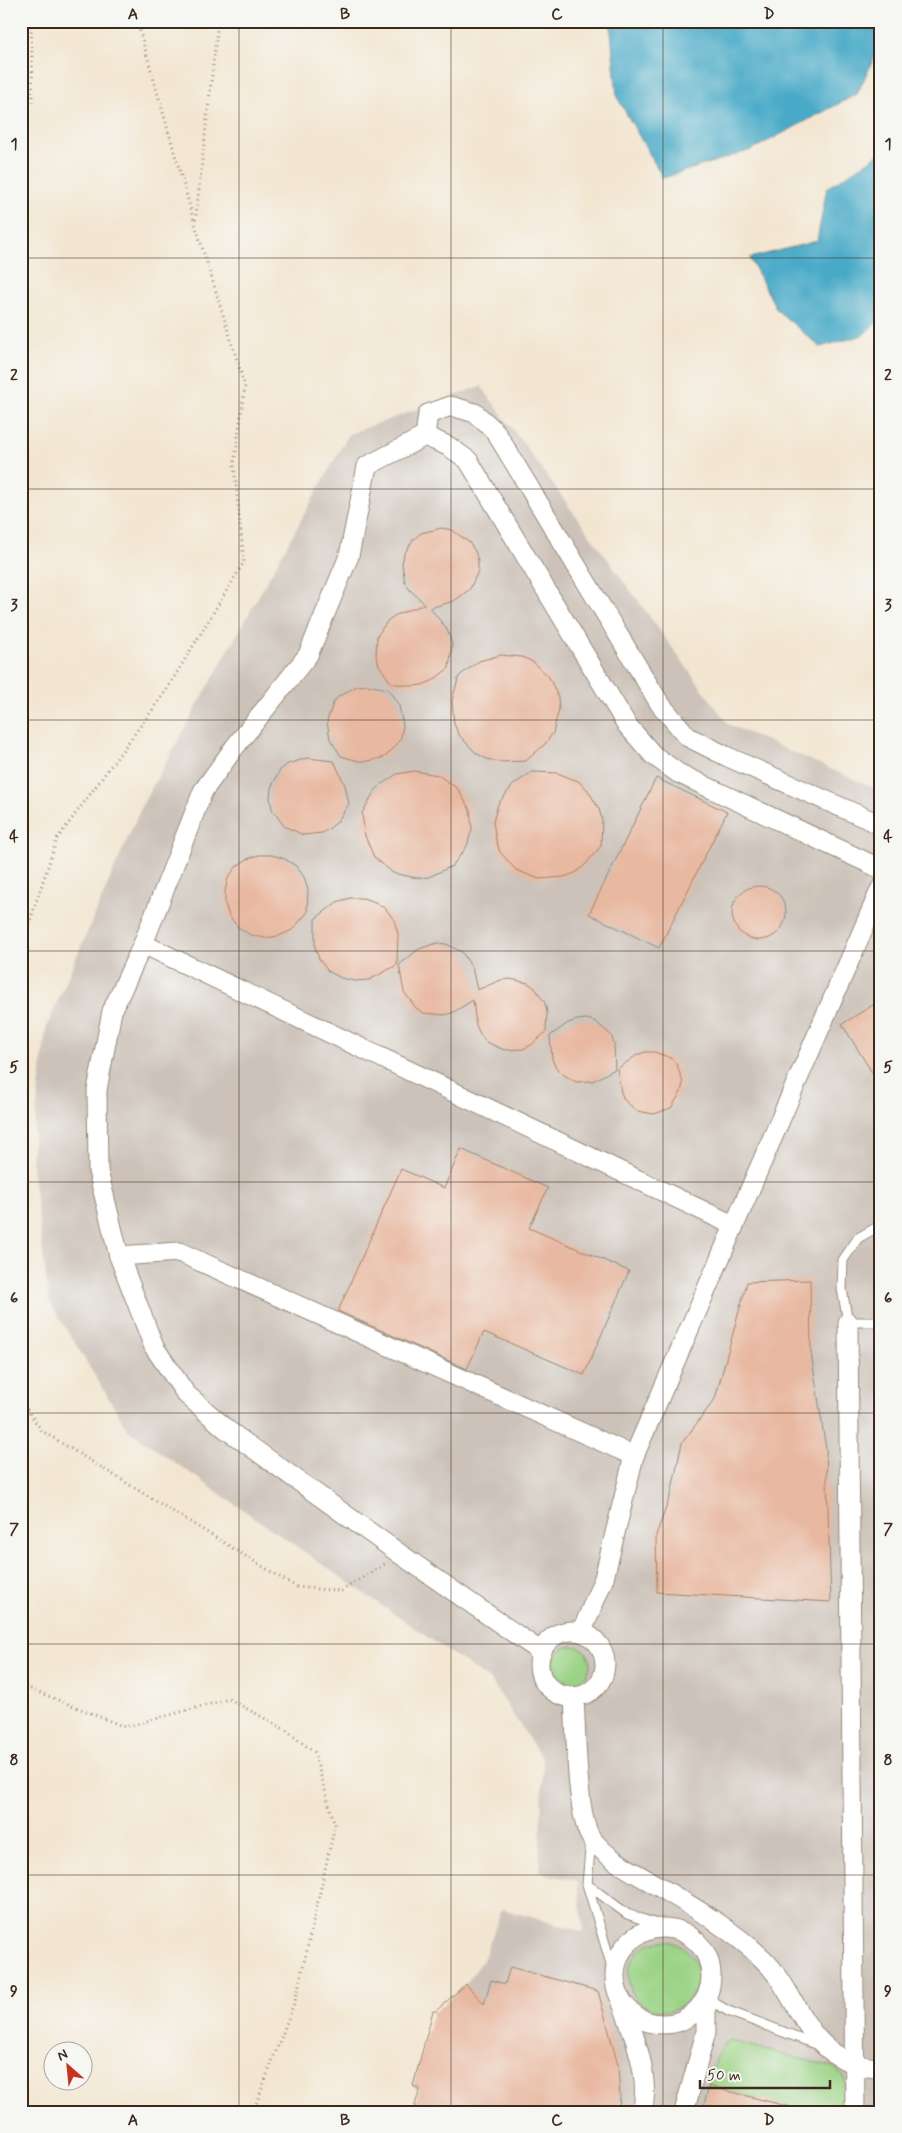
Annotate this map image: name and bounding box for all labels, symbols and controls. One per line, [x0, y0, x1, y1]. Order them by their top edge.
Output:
text: A [128, 4, 138, 25]
text: B [340, 4, 350, 25]
text: C [551, 4, 563, 25]
text: D [763, 4, 775, 25]
text: 1 [10, 134, 18, 155]
text: 1 [884, 134, 892, 155]
text: 2 [10, 365, 18, 386]
text: 2 [884, 365, 892, 386]
text: 3 [10, 595, 18, 616]
text: 3 [884, 595, 892, 616]
text: 4 [9, 826, 19, 847]
text: 4 [883, 826, 893, 847]
text: 5 [9, 1057, 19, 1078]
text: 5 [883, 1057, 893, 1078]
text: 6 [10, 1288, 18, 1309]
text: 6 [884, 1288, 892, 1309]
text: 7 [9, 1519, 19, 1540]
text: 7 [883, 1519, 893, 1540]
text: 8 [9, 1750, 19, 1771]
text: 8 [883, 1750, 893, 1771]
text: 9 [10, 1981, 18, 2002]
text: 9 [884, 1981, 892, 2002]
north arrow [42, 2040, 92, 2090]
text: N [54, 2045, 71, 2065]
scale bar [700, 2058, 830, 2090]
text: 50 m [707, 2066, 741, 2086]
text: A [128, 2110, 138, 2131]
text: B [340, 2110, 350, 2131]
text: C [551, 2110, 563, 2131]
text: D [763, 2110, 775, 2131]

